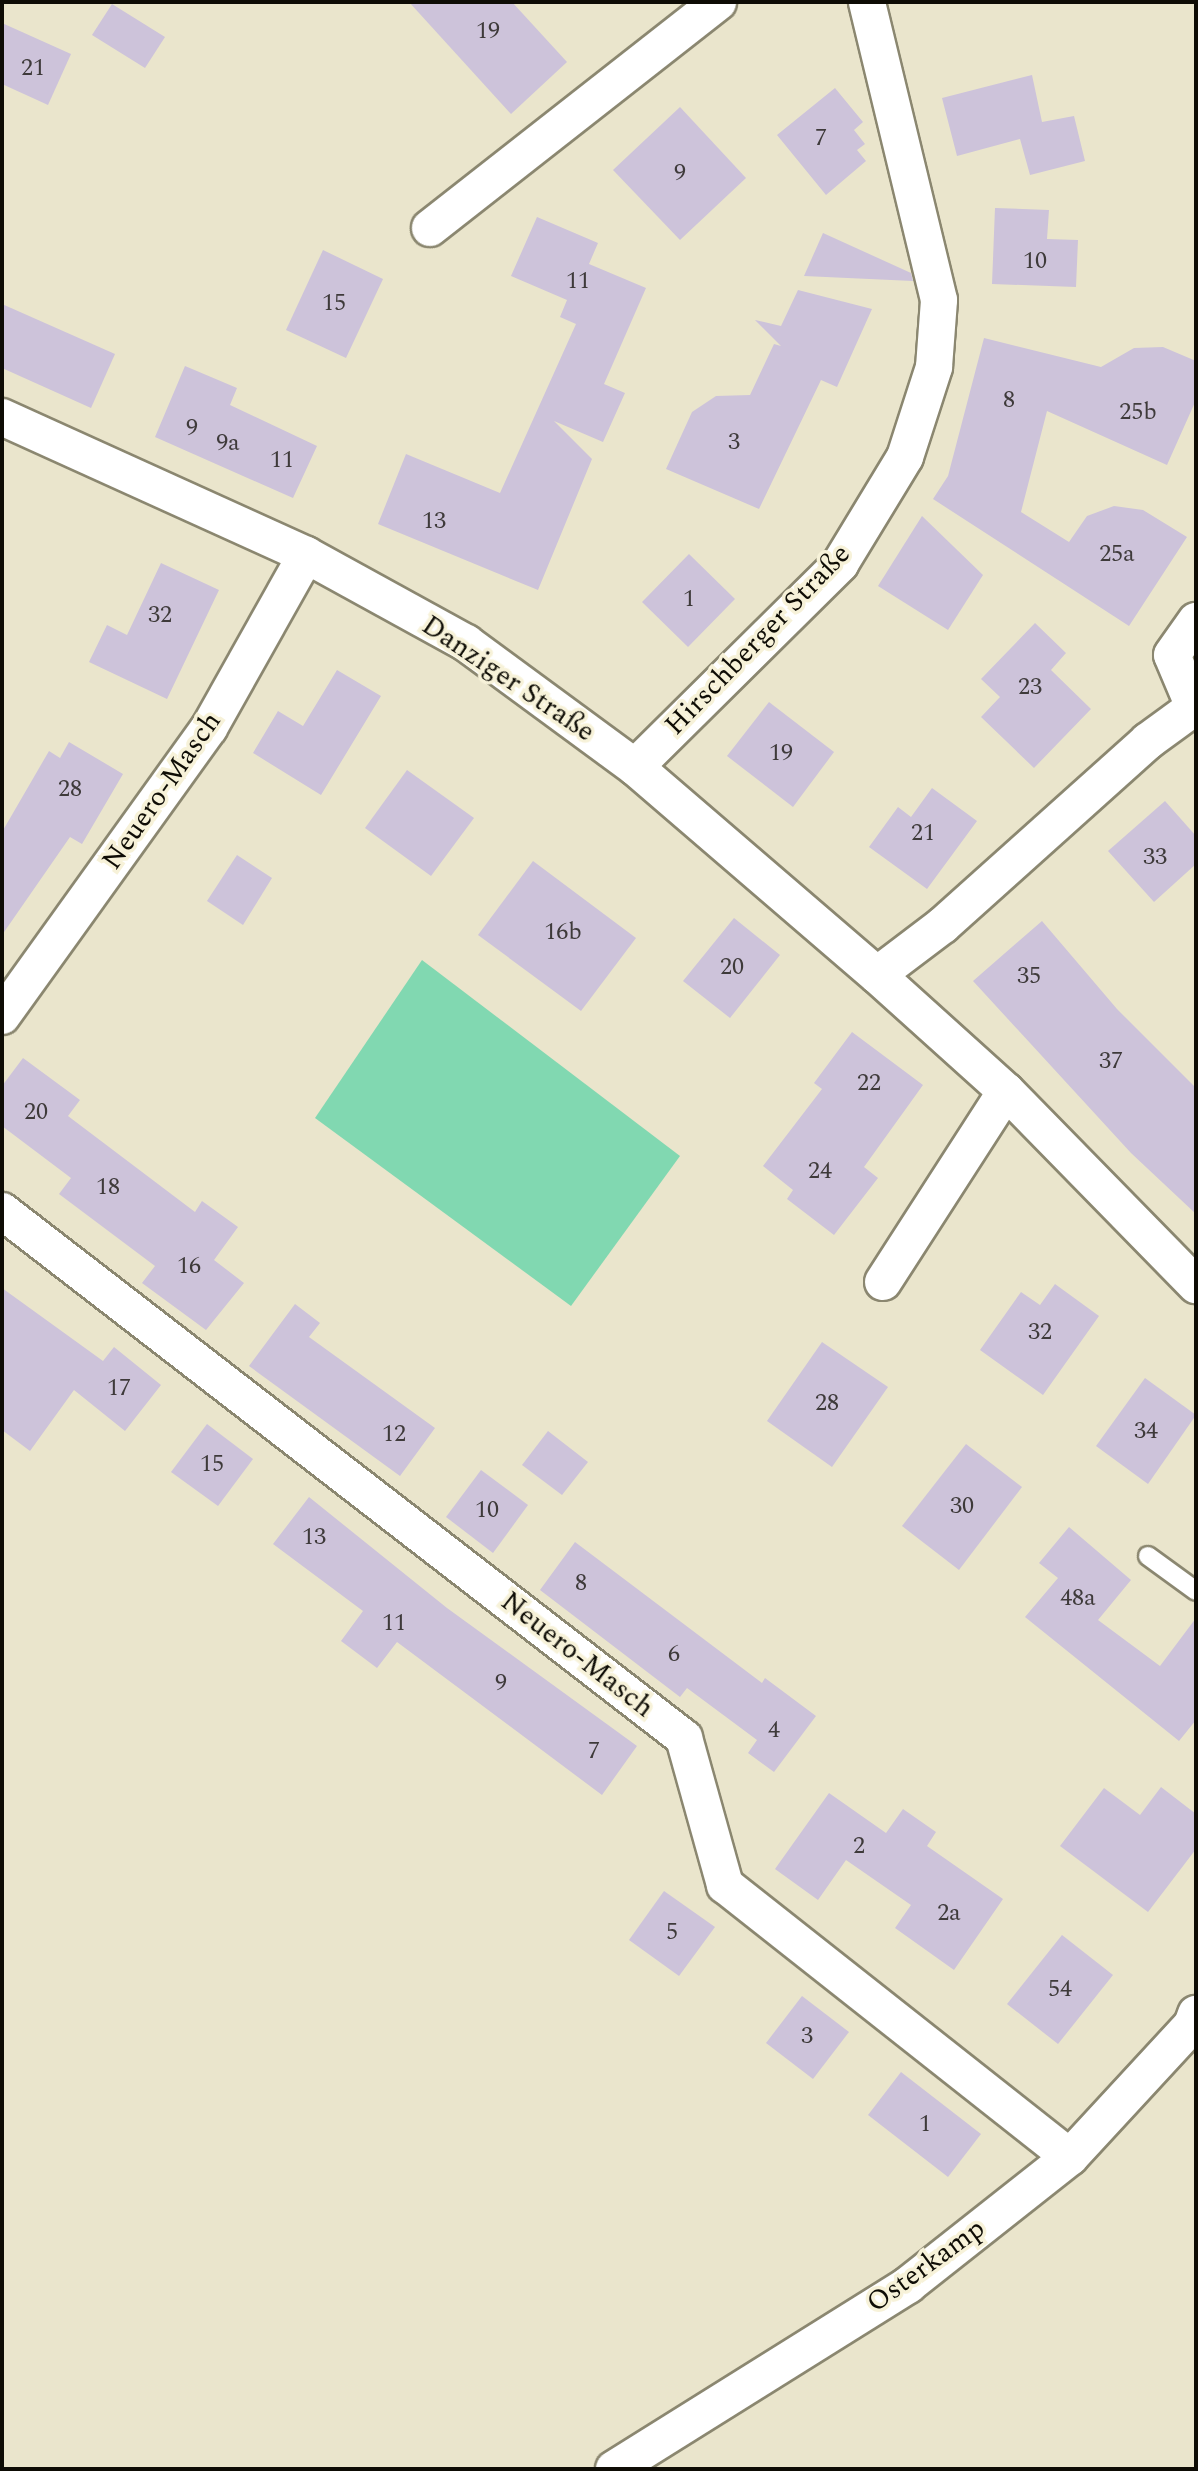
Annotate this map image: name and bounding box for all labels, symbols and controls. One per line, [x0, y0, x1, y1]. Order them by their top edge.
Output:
house number: 19 [476, 18, 500, 46]
house number: 21 [21, 55, 45, 83]
house number: 7 [815, 125, 827, 153]
house number: 9 [674, 160, 686, 188]
house number: 10 [1023, 248, 1047, 276]
house number: 11 [566, 268, 590, 296]
house number: 15 [322, 290, 346, 318]
house number: 8 [1003, 387, 1015, 415]
house number: 25b [1119, 399, 1157, 427]
house number: 9 [186, 415, 198, 443]
house number: 3 [728, 429, 740, 457]
house number: 9a [216, 430, 240, 458]
house number: 11 [270, 447, 294, 475]
house number: 13 [422, 508, 446, 536]
street label: Hirschberger Straße [658, 538, 858, 742]
house number: 25a [1099, 541, 1135, 569]
house number: 1 [683, 586, 695, 614]
house number: 32 [148, 602, 172, 630]
street label: Danziger Straße [415, 609, 601, 749]
house number: 23 [1018, 674, 1042, 702]
street label: Neuero-Masch [95, 706, 229, 876]
house number: 19 [769, 740, 793, 768]
house number: 28 [58, 776, 82, 804]
house number: 21 [911, 820, 935, 848]
house number: 33 [1143, 844, 1167, 872]
house number: 16b [544, 919, 582, 947]
house number: 20 [720, 954, 744, 982]
house number: 35 [1017, 963, 1041, 991]
house number: 37 [1099, 1048, 1123, 1076]
house number: 22 [857, 1070, 881, 1098]
house number: 20 [24, 1099, 48, 1127]
house number: 24 [808, 1158, 832, 1186]
house number: 18 [96, 1174, 120, 1202]
house number: 16 [177, 1253, 201, 1281]
house number: 32 [1028, 1319, 1052, 1347]
house number: 17 [107, 1375, 131, 1403]
house number: 28 [815, 1390, 839, 1418]
house number: 34 [1134, 1418, 1158, 1446]
house number: 12 [382, 1421, 406, 1449]
house number: 15 [200, 1451, 224, 1479]
house number: 30 [950, 1493, 974, 1521]
house number: 10 [475, 1497, 499, 1525]
house number: 13 [302, 1524, 326, 1552]
house number: 8 [575, 1570, 587, 1598]
street label: Neuero-Masch [494, 1585, 660, 1725]
house number: 48a [1060, 1585, 1096, 1613]
house number: 11 [382, 1610, 406, 1638]
house number: 6 [668, 1641, 680, 1669]
house number: 9 [495, 1670, 507, 1698]
house number: 4 [768, 1717, 780, 1745]
house number: 7 [588, 1738, 600, 1766]
house number: 2 [853, 1833, 865, 1861]
house number: 2a [937, 1900, 961, 1928]
house number: 5 [666, 1919, 678, 1947]
house number: 54 [1048, 1976, 1072, 2004]
house number: 3 [801, 2023, 813, 2051]
house number: 1 [919, 2111, 931, 2139]
street label: Osterkamp [860, 2212, 992, 2320]

